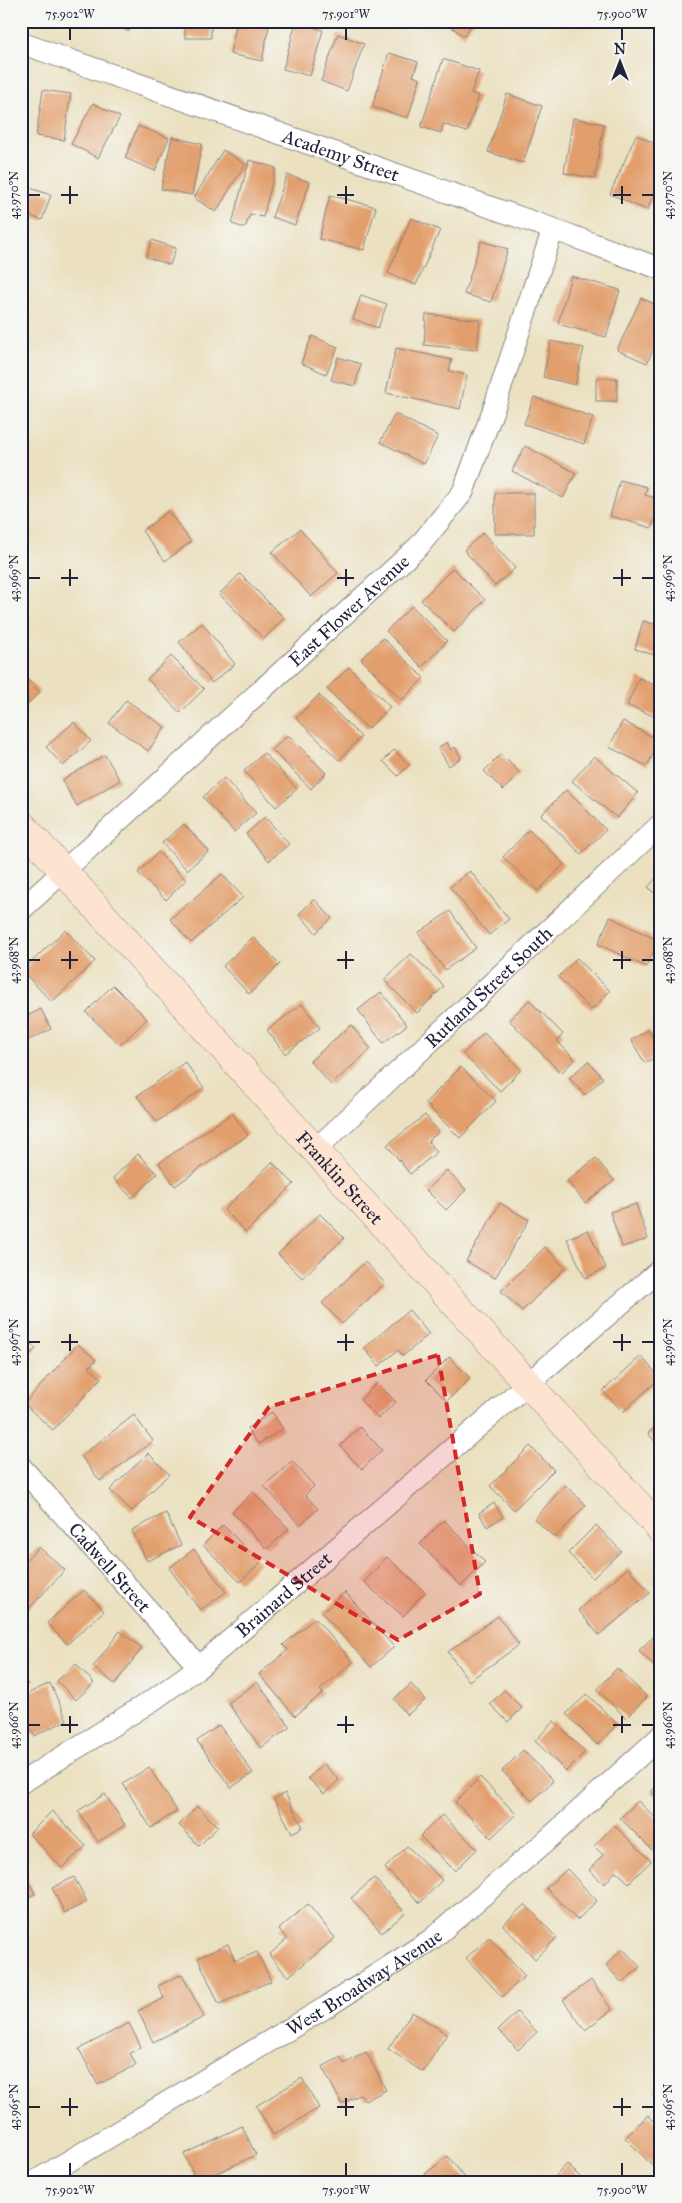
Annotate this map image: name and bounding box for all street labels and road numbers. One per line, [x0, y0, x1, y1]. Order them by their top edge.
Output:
street label: Academy Street [278, 124, 403, 186]
street label: East Flower Avenue [284, 550, 414, 672]
street label: Rutland Street South [420, 921, 557, 1053]
street label: Franklin Street [291, 1126, 388, 1229]
street label: Cadwell Street [64, 1518, 156, 1617]
street label: Brainard Street [231, 1547, 337, 1642]
street label: West Broadway Avenue [282, 1924, 447, 2040]

